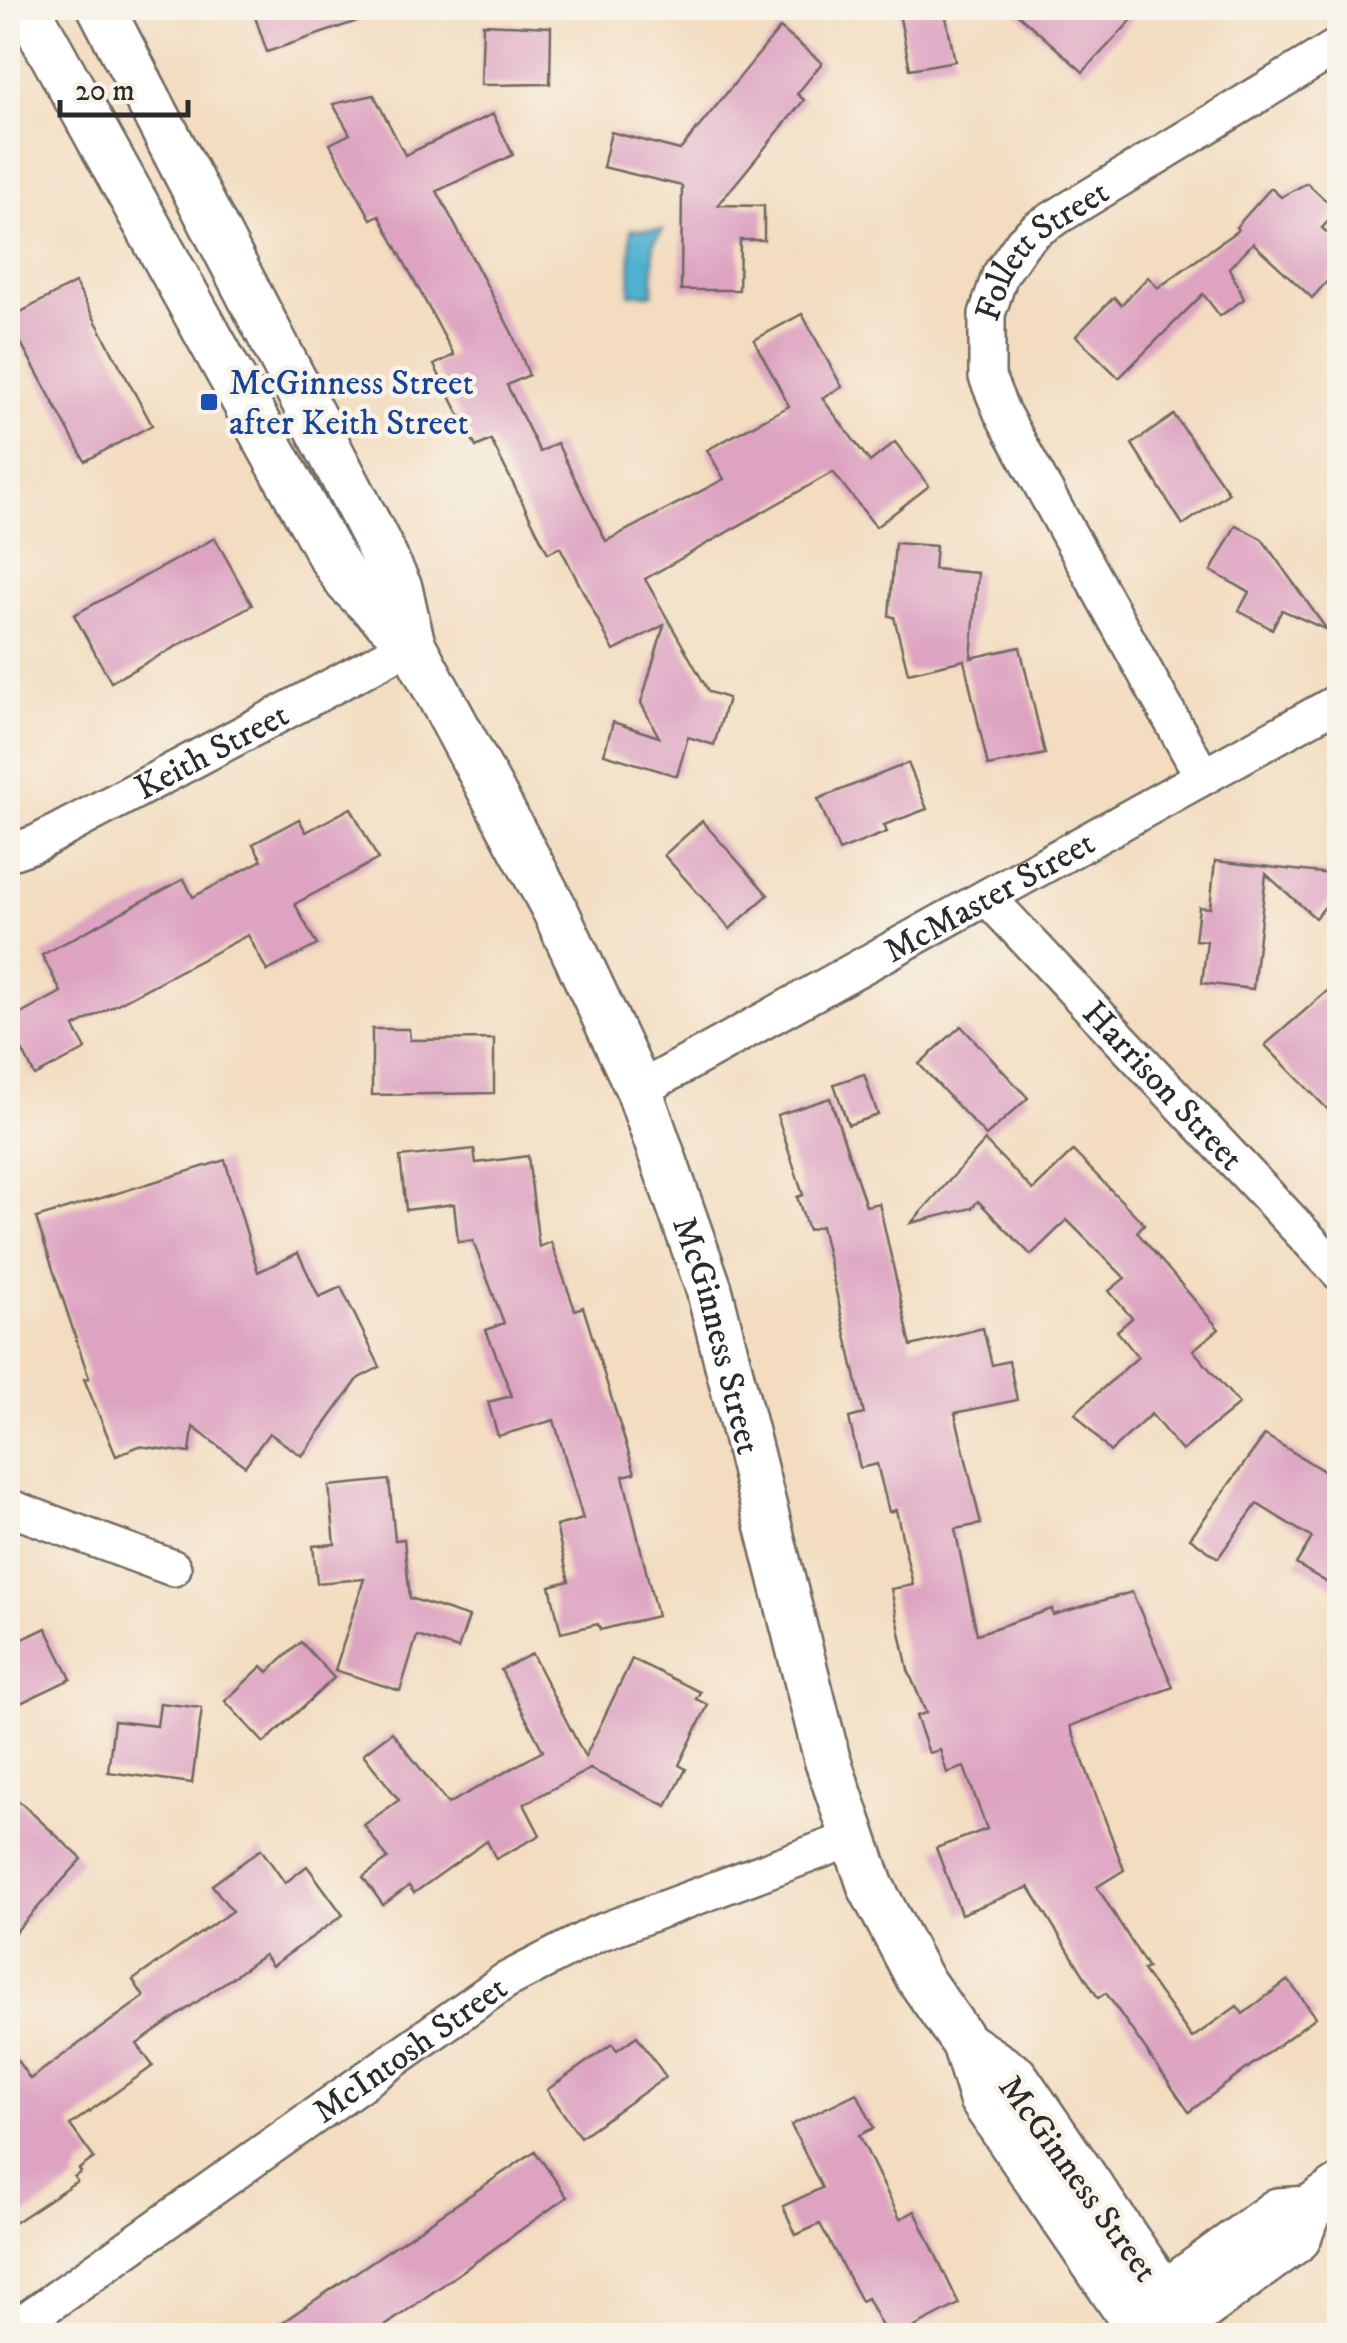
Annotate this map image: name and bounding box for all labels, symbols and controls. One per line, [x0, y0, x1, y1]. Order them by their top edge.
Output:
scale bar [60, 55, 188, 117]
text: 20 m [75, 73, 135, 110]
street label: Follett Street [966, 171, 1117, 327]
place label: McGinness Street after Keith Street [229, 362, 474, 446]
marker: McGinness Street after Keith Street [198, 391, 220, 413]
street label: Keith Street [128, 694, 297, 811]
street label: McMaster Street [877, 822, 1103, 974]
street label: Harrison Street [1072, 992, 1252, 1181]
street label: McGinness Street [661, 1211, 770, 1459]
street label: McIntosh Street [305, 1967, 516, 2134]
street label: McGinness Street [988, 2067, 1167, 2291]

